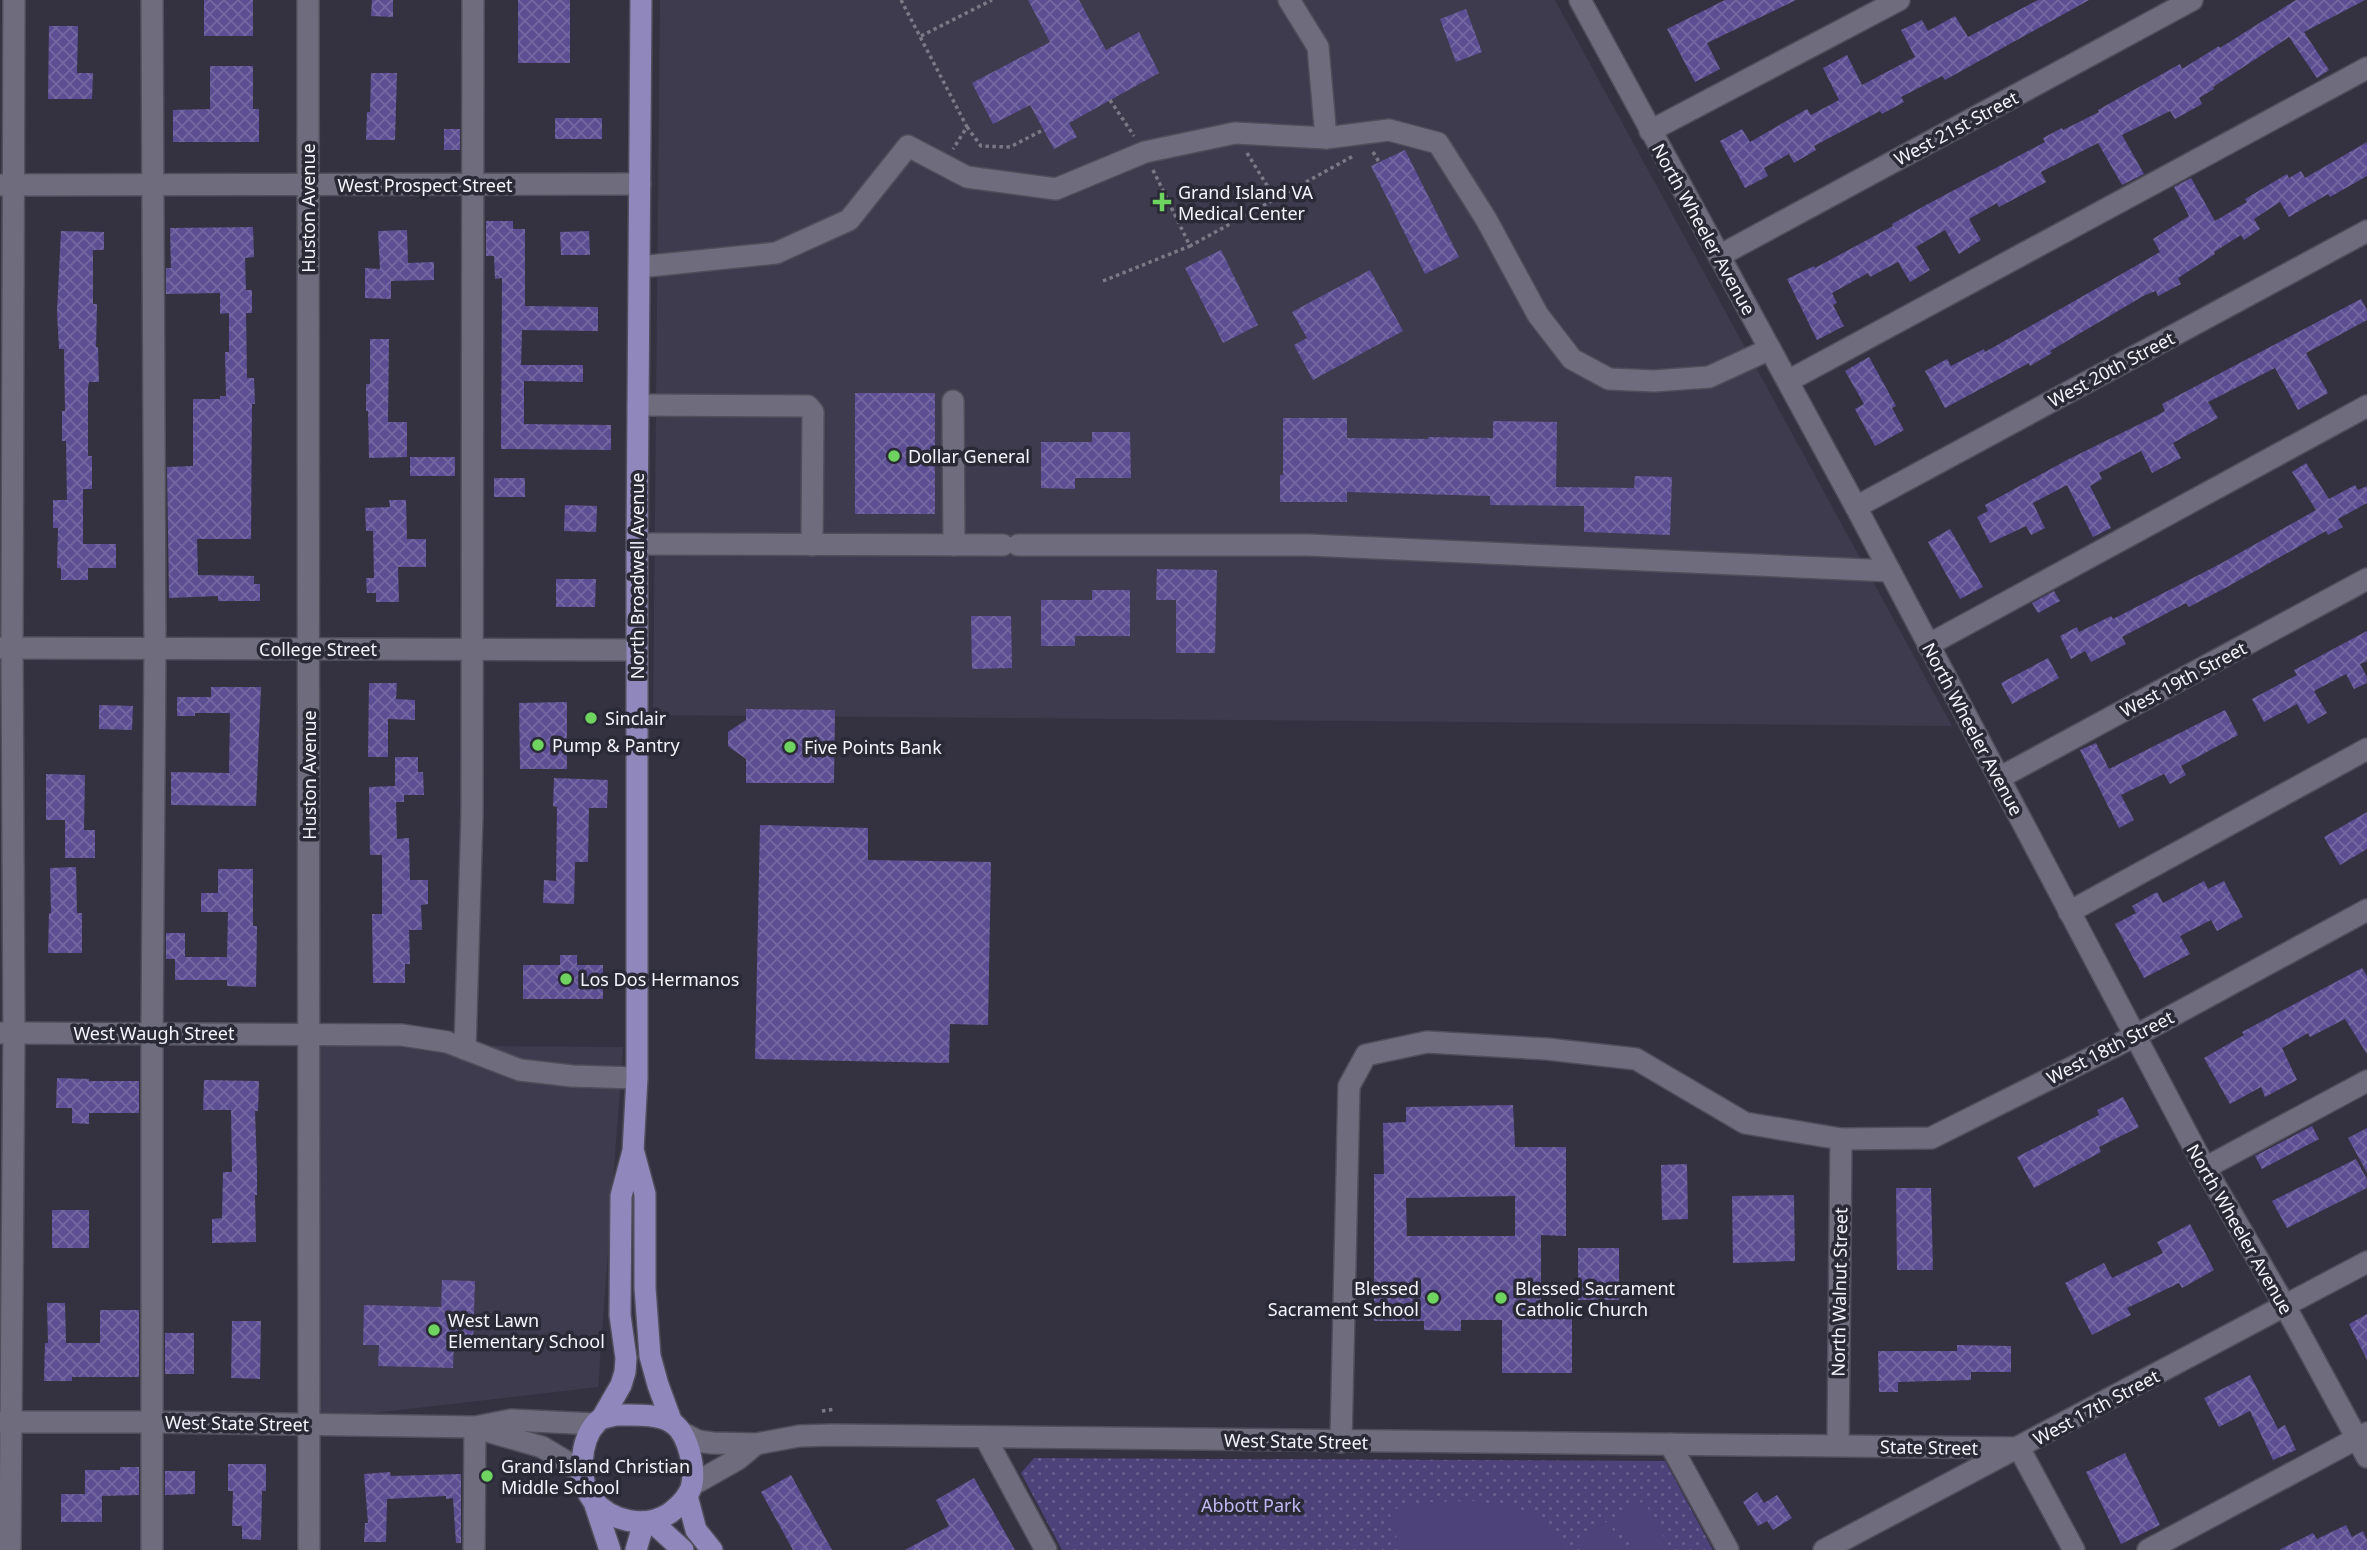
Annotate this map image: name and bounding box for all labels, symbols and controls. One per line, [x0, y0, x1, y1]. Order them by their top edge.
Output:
street label: West 21st Street [1890, 85, 2023, 171]
street label: North Wheeler Avenue [1647, 139, 1761, 319]
street label: Huston Avenue [296, 143, 320, 273]
street label: West Prospect Street [337, 173, 513, 197]
place label: Grand Island VA Medical Center [1178, 180, 1314, 225]
marker: Grand Island VA Medical Center [1152, 192, 1172, 212]
street label: West 20th Street [2044, 325, 2179, 412]
place label: Dollar General [908, 444, 1030, 468]
marker: Dollar General [886, 448, 902, 464]
street label: North Broadwell Avenue [625, 473, 649, 679]
street label: West 19th Street [2116, 635, 2251, 722]
street label: College Street [259, 637, 377, 661]
street label: North Wheeler Avenue [1917, 638, 2029, 820]
place label: Sinclair [605, 706, 667, 730]
street label: Huston Avenue [297, 710, 321, 840]
marker: Sinclair [583, 710, 599, 726]
place label: Pump & Pantry [552, 733, 680, 757]
place label: Five Points Bank [804, 735, 942, 759]
marker: Pump & Pantry [530, 737, 546, 753]
marker: Five Points Bank [782, 739, 798, 755]
place label: Los Dos Hermanos [580, 967, 739, 991]
marker: Los Dos Hermanos [558, 971, 574, 987]
street label: West 18th Street [2042, 1004, 2178, 1089]
street label: West Waugh Street [73, 1021, 235, 1045]
street label: North Wheeler Avenue [2181, 1140, 2299, 1318]
street label: North Walnut Street [1826, 1207, 1852, 1377]
place label: Blessed Sacrament School [1268, 1276, 1419, 1321]
place label: Blessed Sacrament Catholic Church [1515, 1276, 1676, 1321]
marker: Blessed Sacrament School [1425, 1290, 1441, 1306]
marker: Blessed Sacrament Catholic Church [1493, 1290, 1509, 1306]
place label: West Lawn Elementary School [448, 1308, 605, 1353]
marker: West Lawn Elementary School [426, 1322, 442, 1338]
street label: West 17th Street [2029, 1363, 2164, 1450]
street label: West State Street [165, 1410, 310, 1436]
street label: West State Street [1224, 1428, 1369, 1454]
street label: State Street [1880, 1434, 1979, 1460]
place label: Grand Island Christian Middle School [501, 1454, 690, 1499]
marker: Grand Island Christian Middle School [479, 1468, 495, 1484]
park label: Abbott Park [1201, 1493, 1302, 1517]

